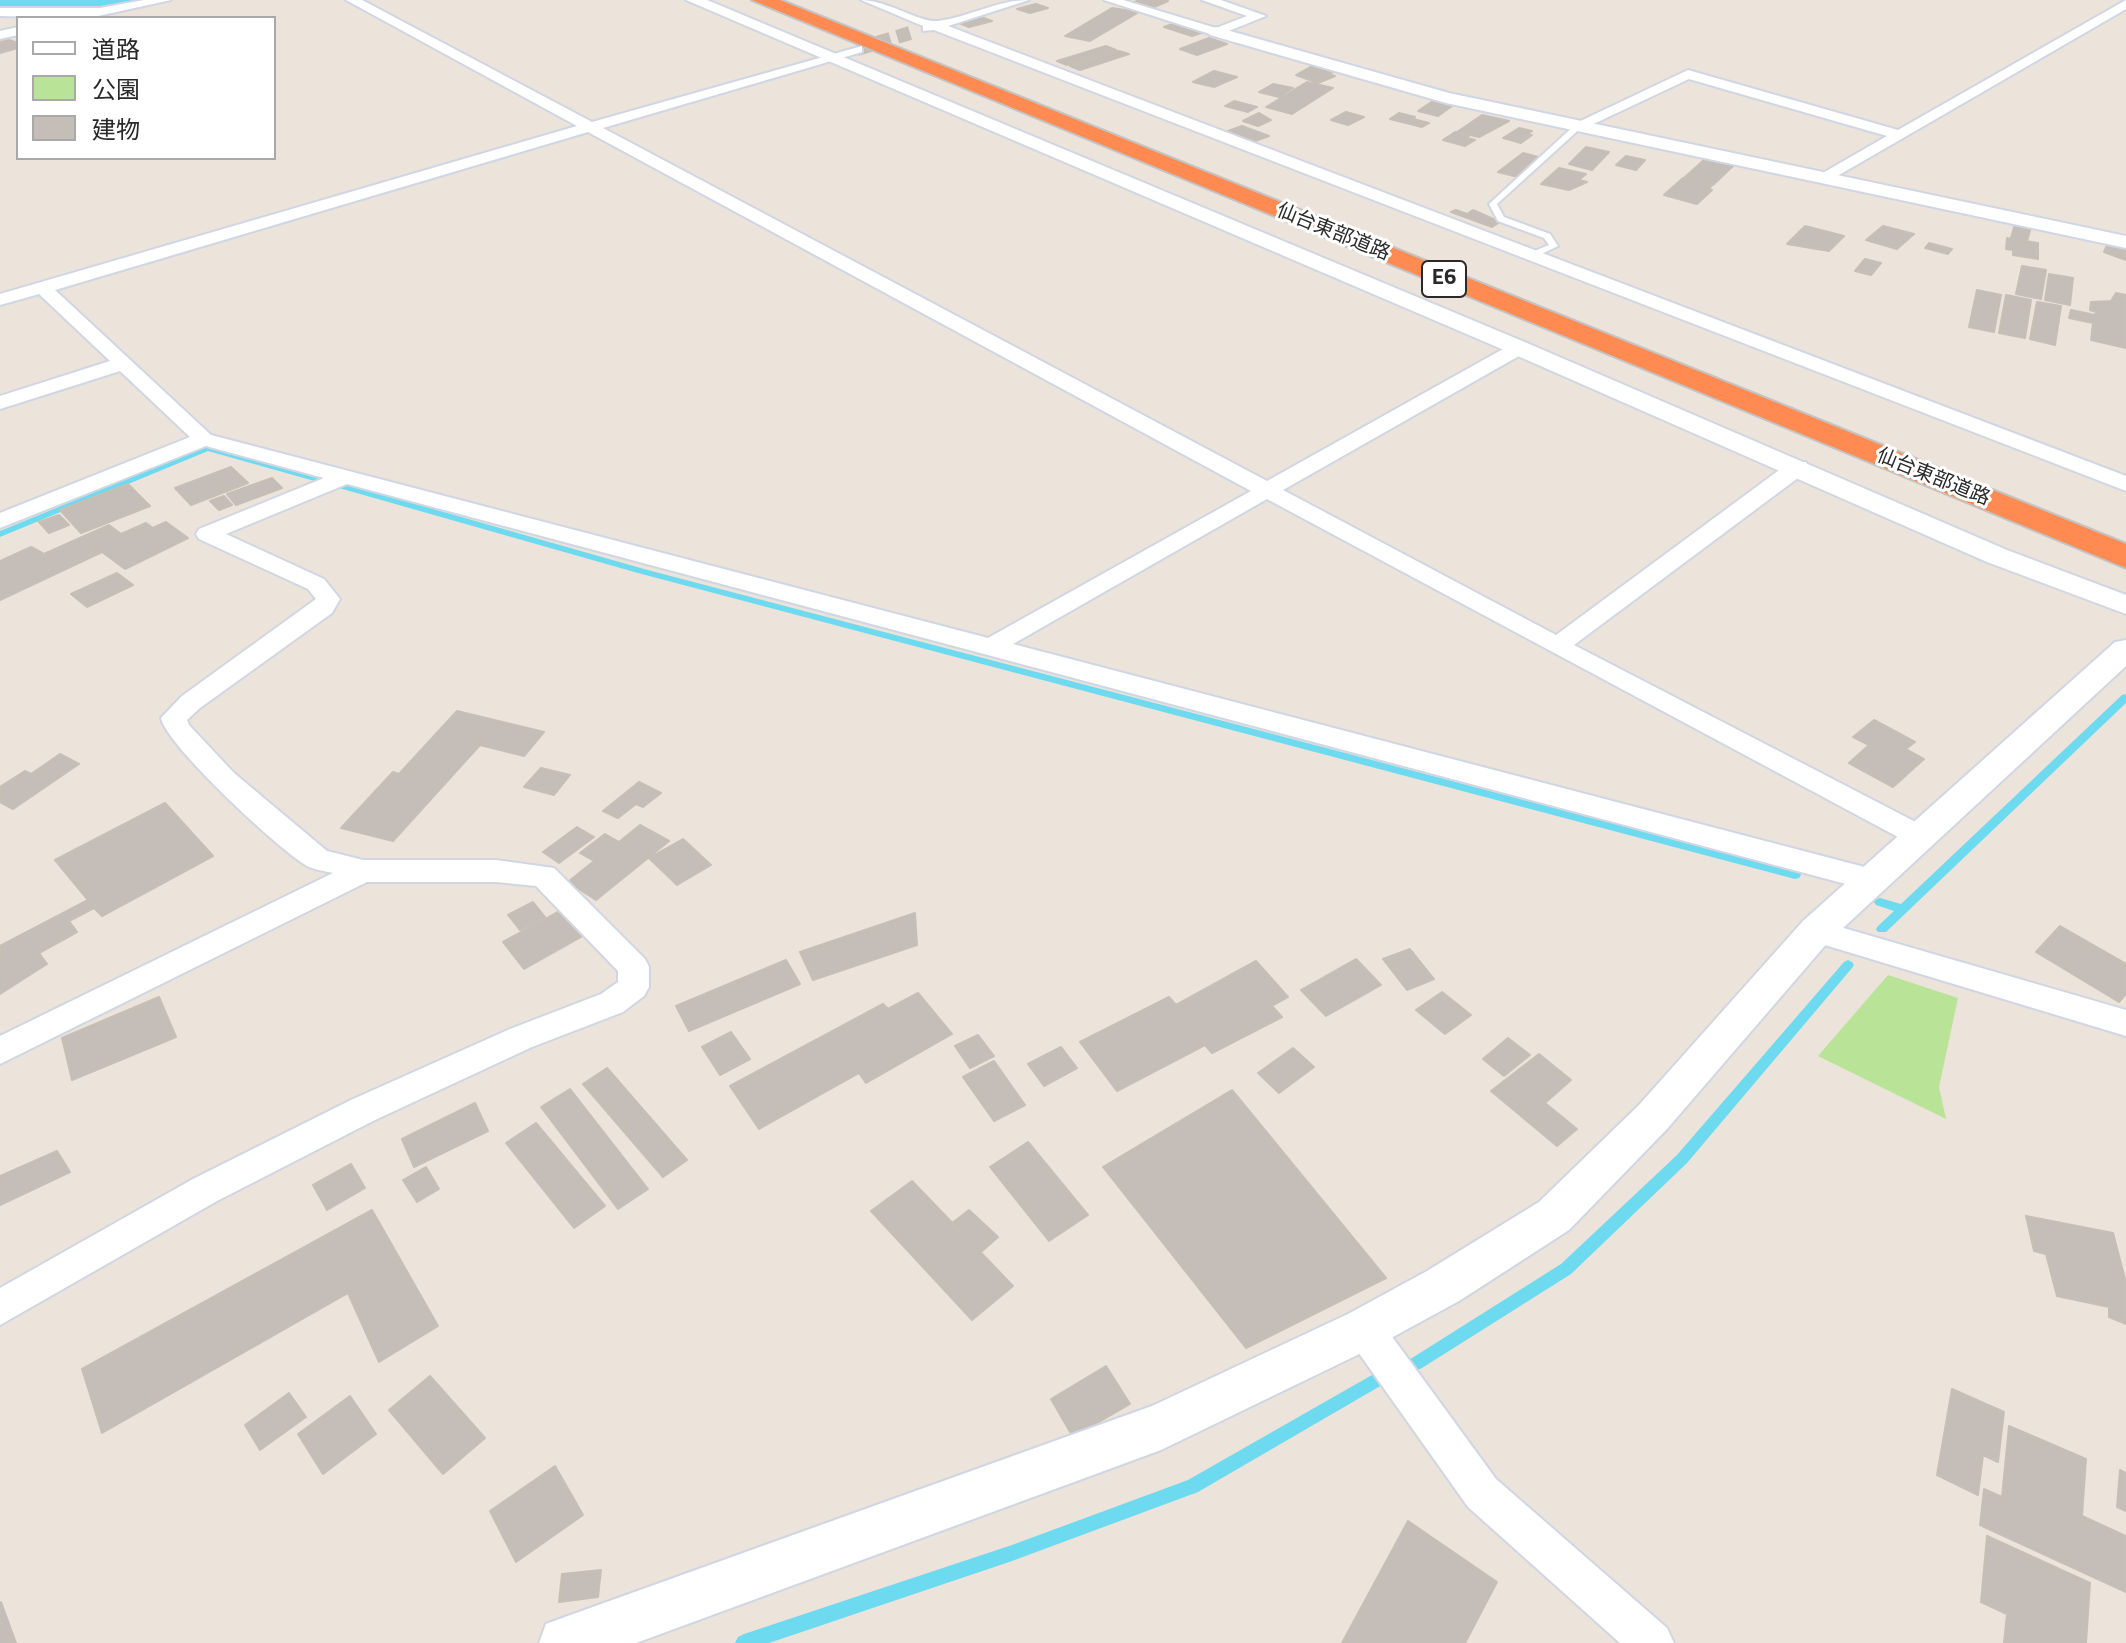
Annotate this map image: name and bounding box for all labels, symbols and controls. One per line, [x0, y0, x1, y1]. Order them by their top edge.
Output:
legend [16, 16, 276, 160]
text: 道路 [92, 31, 140, 67]
text: 公園 [92, 71, 140, 107]
text: 建物 [92, 111, 140, 147]
street label: 仙台東部道路 [1273, 199, 1393, 267]
road number: E6 [1422, 261, 1466, 297]
street label: 仙台東部道路 [1873, 444, 1993, 512]

